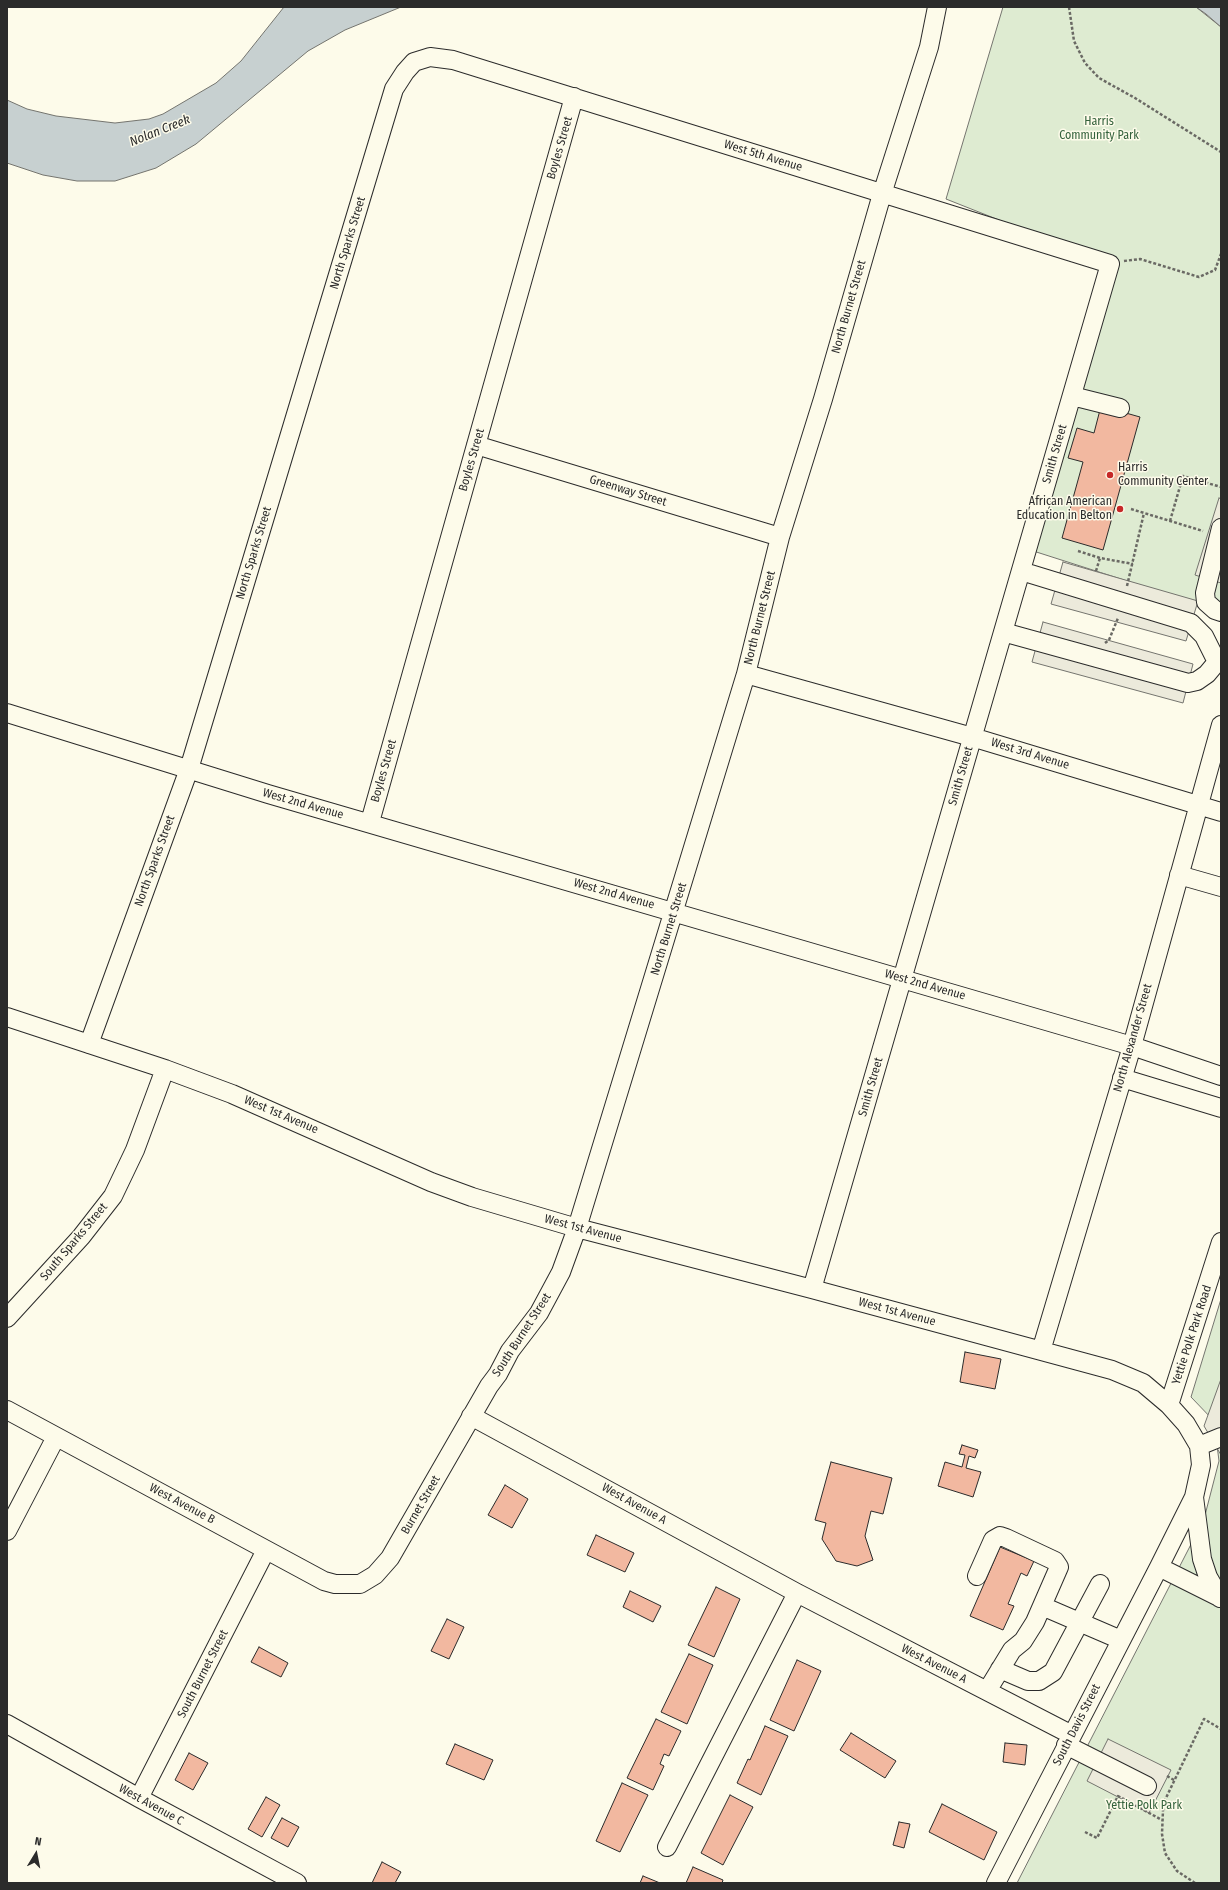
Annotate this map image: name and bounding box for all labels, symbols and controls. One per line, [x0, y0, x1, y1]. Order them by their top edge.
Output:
water label: Nolan Creek [128, 112, 192, 150]
street label: Boyles Street [544, 115, 576, 181]
park label: Harris Community Park [1059, 115, 1139, 143]
street label: West 5th Avenue [722, 137, 804, 175]
street label: North Sparks Street [327, 195, 369, 291]
street label: North Burnet Street [829, 259, 869, 355]
street label: Smith Street [1040, 423, 1070, 485]
street label: Boyles Street [456, 427, 488, 493]
place label: Harris Community Center [1118, 461, 1208, 489]
marker: Harris Community Center [1105, 470, 1115, 480]
street label: Greenway Street [588, 472, 668, 510]
place label: African American Education in Belton [1016, 495, 1112, 523]
marker: African American Education in Belton [1115, 504, 1125, 514]
street label: North Sparks Street [233, 505, 275, 601]
street label: North Burnet Street [741, 569, 779, 667]
street label: West 3rd Avenue [989, 735, 1071, 773]
street label: Boyles Street [368, 738, 400, 804]
street label: Smith Street [946, 745, 976, 807]
street label: West 2nd Avenue [261, 786, 345, 822]
street label: North Sparks Street [132, 813, 178, 909]
street label: West 2nd Avenue [572, 876, 656, 912]
street label: North Burnet Street [648, 881, 690, 977]
street label: West 2nd Avenue [883, 967, 967, 1003]
street label: North Alexander Street [1111, 982, 1155, 1094]
street label: Smith Street [856, 1056, 886, 1118]
street label: West 1st Avenue [242, 1093, 320, 1137]
street label: South Sparks Street [37, 1200, 111, 1284]
street label: West 1st Avenue [543, 1212, 623, 1246]
street label: Yettie Polk Park Road [1169, 1283, 1215, 1387]
street label: South Burnet Street [490, 1290, 554, 1380]
street label: West 1st Avenue [857, 1295, 937, 1329]
street label: Burnet Street [398, 1473, 444, 1537]
street label: West Avenue A [599, 1480, 669, 1528]
street label: West Avenue B [147, 1481, 217, 1527]
street label: South Burnet Street [175, 1627, 231, 1721]
street label: West Avenue A [899, 1641, 969, 1687]
street label: South Davis Street [1050, 1682, 1104, 1768]
street label: West Avenue C [116, 1781, 186, 1829]
park label: Yettie Polk Park [1106, 1799, 1182, 1813]
north arrow [16, 1834, 56, 1874]
text: N [34, 1835, 43, 1849]

